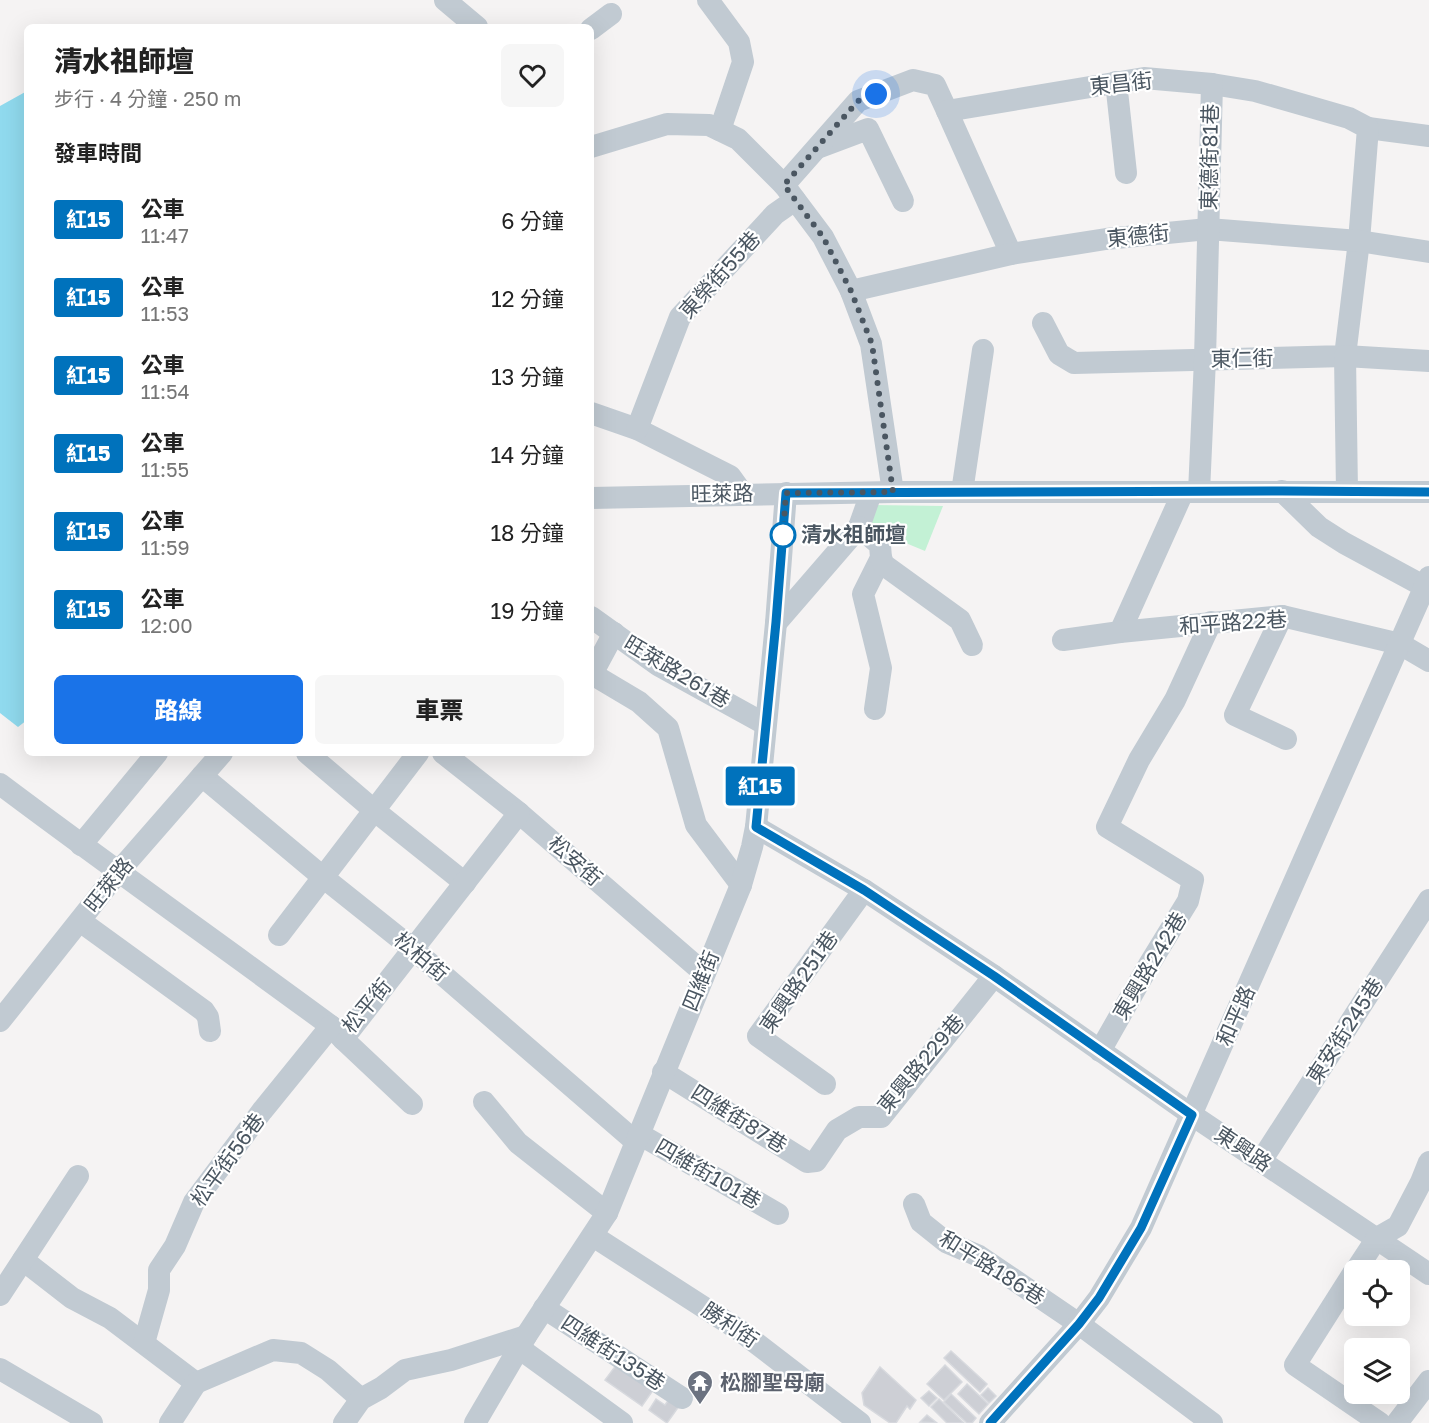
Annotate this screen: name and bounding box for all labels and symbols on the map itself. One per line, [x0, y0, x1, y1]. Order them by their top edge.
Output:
street label: 東昌街 [1088, 67, 1154, 99]
your location [861, 79, 891, 109]
street label: 東德街81巷 [1195, 103, 1223, 211]
street label: 東德街 [1105, 219, 1171, 251]
street label: 東榮街55巷 [673, 225, 765, 323]
street label: 東仁街 [1210, 344, 1274, 372]
street label: 旺萊路 [690, 479, 754, 507]
place label: 清水祖師壇 [801, 521, 906, 547]
marker: 清水祖師壇 [770, 522, 796, 548]
street label: 和平路22巷 [1178, 605, 1288, 639]
street label: 旺萊路261巷 [620, 629, 735, 713]
line badge: 紅15 [726, 766, 795, 806]
street label: 松安街 [543, 830, 608, 891]
street label: 旺萊路 [78, 852, 138, 917]
street label: 東興路242巷 [1107, 907, 1191, 1024]
street label: 東興路251巷 [754, 925, 843, 1037]
street label: 松柏街 [389, 926, 454, 986]
street label: 四維街 [676, 947, 724, 1015]
street label: 松平街 [336, 973, 396, 1038]
street label: 東安街245巷 [1300, 973, 1388, 1088]
street label: 和平路 [1210, 982, 1260, 1050]
street label: 東興路229巷 [871, 1009, 969, 1118]
street label: 四維街87巷 [687, 1079, 792, 1158]
street label: 松平街56巷 [185, 1108, 270, 1211]
street label: 東興路 [1210, 1120, 1277, 1177]
street label: 四維街101巷 [651, 1133, 766, 1214]
street label: 和平路186巷 [935, 1224, 1050, 1310]
street label: 勝利街 [697, 1296, 764, 1353]
street label: 四維街135巷 [557, 1309, 670, 1395]
temple icon: 松腳聖母廟 [685, 1368, 715, 1406]
place label: 松腳聖母廟 [720, 1369, 825, 1395]

